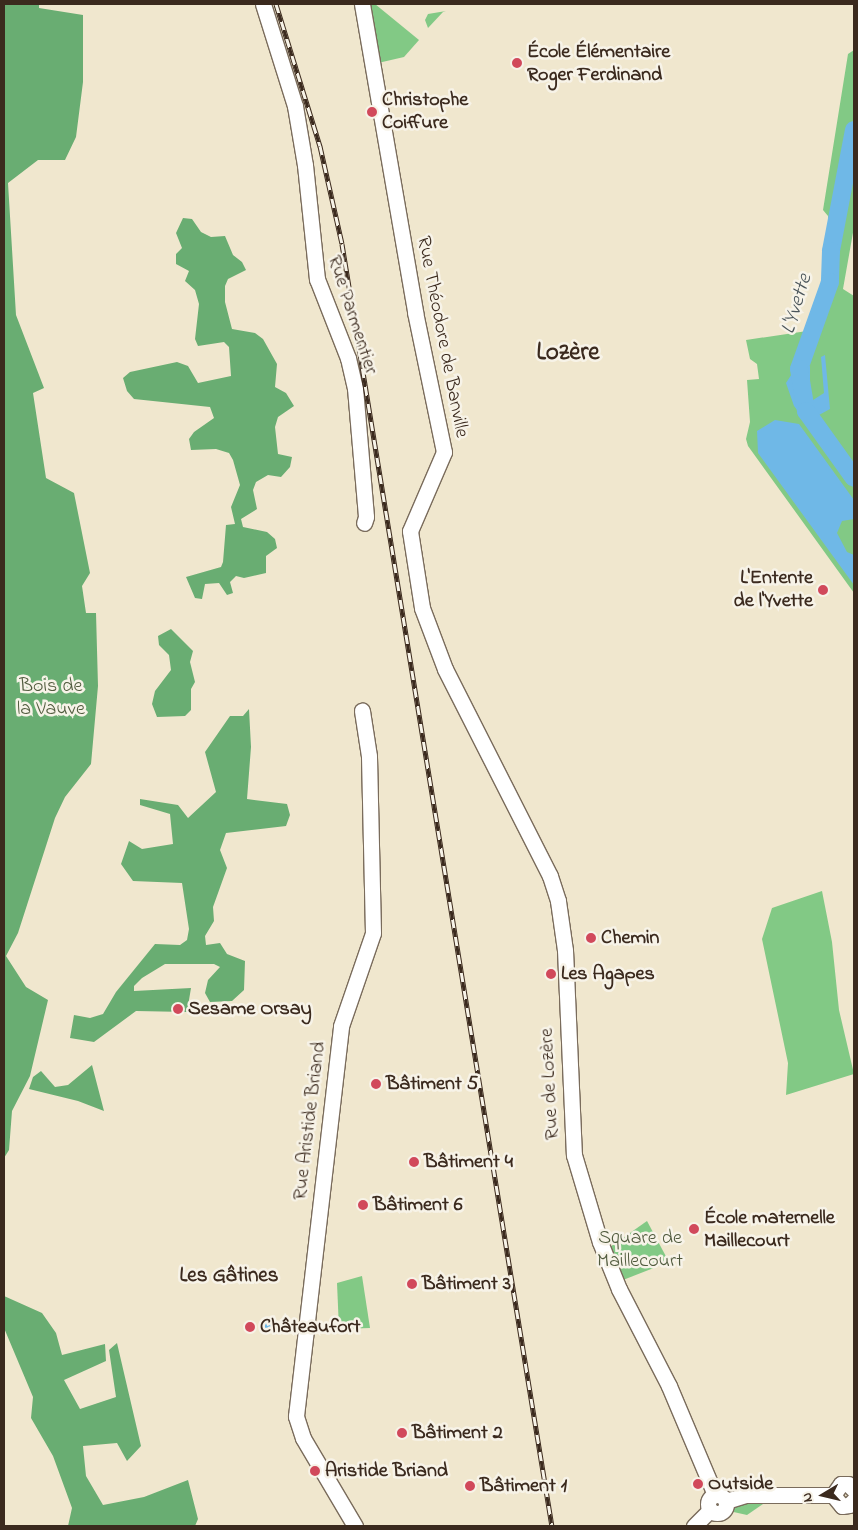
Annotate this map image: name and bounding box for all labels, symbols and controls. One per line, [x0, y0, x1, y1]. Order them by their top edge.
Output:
place label: École Élémentaire Roger Ferdinand [527, 40, 670, 87]
marker: École Élémentaire Roger Ferdinand [511, 57, 523, 69]
place label: Christophe Coiffure [382, 88, 468, 135]
marker: Christophe Coiffure [366, 106, 378, 118]
street label: Rue Théodore de Banville [411, 234, 473, 440]
street label: Rue Parmentier [321, 253, 383, 377]
water label: L'Yvette [776, 271, 818, 337]
district label: Lozère [537, 338, 599, 368]
place label: L'Entente de l'Yvette [734, 566, 813, 613]
marker: L'Entente de l'Yvette [817, 584, 829, 596]
park label: Bois de la Vauve [17, 674, 85, 721]
place label: Chemin [601, 926, 659, 950]
marker: Chemin [585, 932, 597, 944]
place label: Les Agapes [561, 962, 655, 986]
marker: Les Agapes [545, 968, 557, 980]
place label: Sesame Orsay [188, 997, 312, 1021]
marker: Sesame Orsay [172, 1003, 184, 1015]
street label: Rue de Lozère [535, 1027, 565, 1141]
street label: Rue Aristide Briand [288, 1040, 332, 1202]
place label: Bâtiment 5 [386, 1072, 478, 1096]
marker: Bâtiment 5 [370, 1078, 382, 1090]
place label: Bâtiment 4 [424, 1150, 513, 1174]
marker: Bâtiment 4 [408, 1156, 420, 1168]
place label: Bâtiment 6 [373, 1193, 462, 1217]
marker: Bâtiment 6 [357, 1199, 369, 1211]
place label: École maternelle Maillecourt [704, 1206, 835, 1253]
marker: École maternelle Maillecourt [688, 1223, 700, 1235]
park label: Square de Maillecourt [597, 1227, 683, 1274]
district label: Les Gâtines [180, 1263, 278, 1289]
place label: Bâtiment 3 [422, 1272, 511, 1296]
marker: Bâtiment 3 [406, 1278, 418, 1290]
place label: Châteaufort [260, 1315, 361, 1339]
marker: Châteaufort [244, 1321, 256, 1333]
place label: Bâtiment 2 [412, 1421, 503, 1445]
marker: Bâtiment 2 [396, 1427, 408, 1439]
place label: Aristide Briand [325, 1459, 448, 1483]
marker: Aristide Briand [309, 1465, 321, 1477]
north arrow [798, 1470, 848, 1520]
place label: Outside [708, 1472, 773, 1496]
place label: Bâtiment 1 [480, 1474, 567, 1498]
marker: Outside [692, 1478, 704, 1490]
marker: Bâtiment 1 [464, 1480, 476, 1492]
text: N [797, 1491, 819, 1504]

